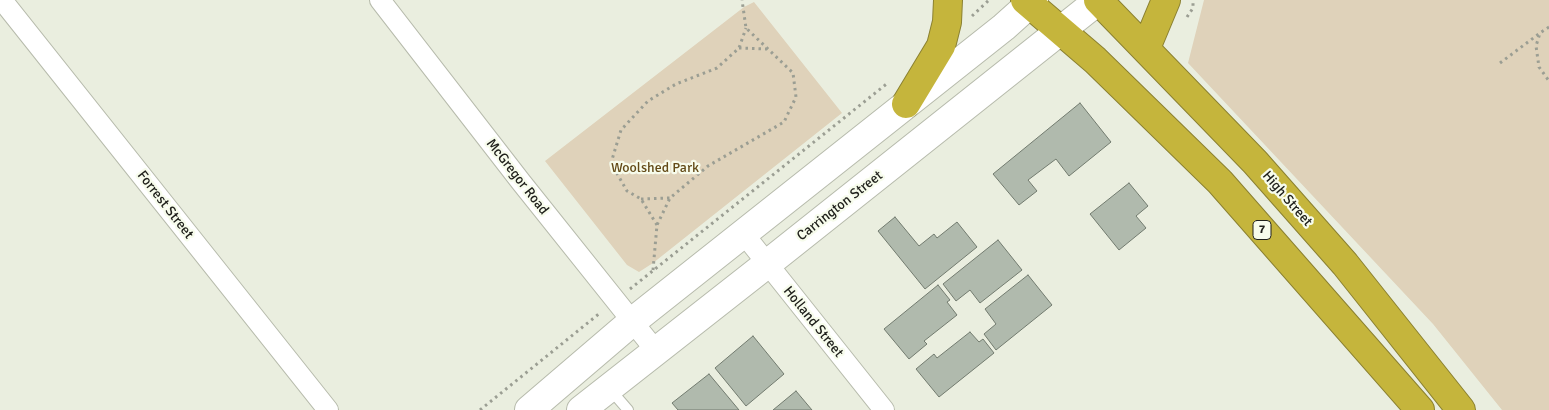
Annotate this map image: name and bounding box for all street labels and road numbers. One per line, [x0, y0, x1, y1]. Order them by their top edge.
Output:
street label: McGregor Road [482, 136, 552, 218]
street label: Carrington Street [794, 167, 886, 245]
street label: Forrest Street [133, 168, 197, 242]
street label: High Street [1258, 168, 1316, 230]
road number: 7 [1253, 220, 1271, 240]
street label: Holland Street [779, 283, 847, 361]

